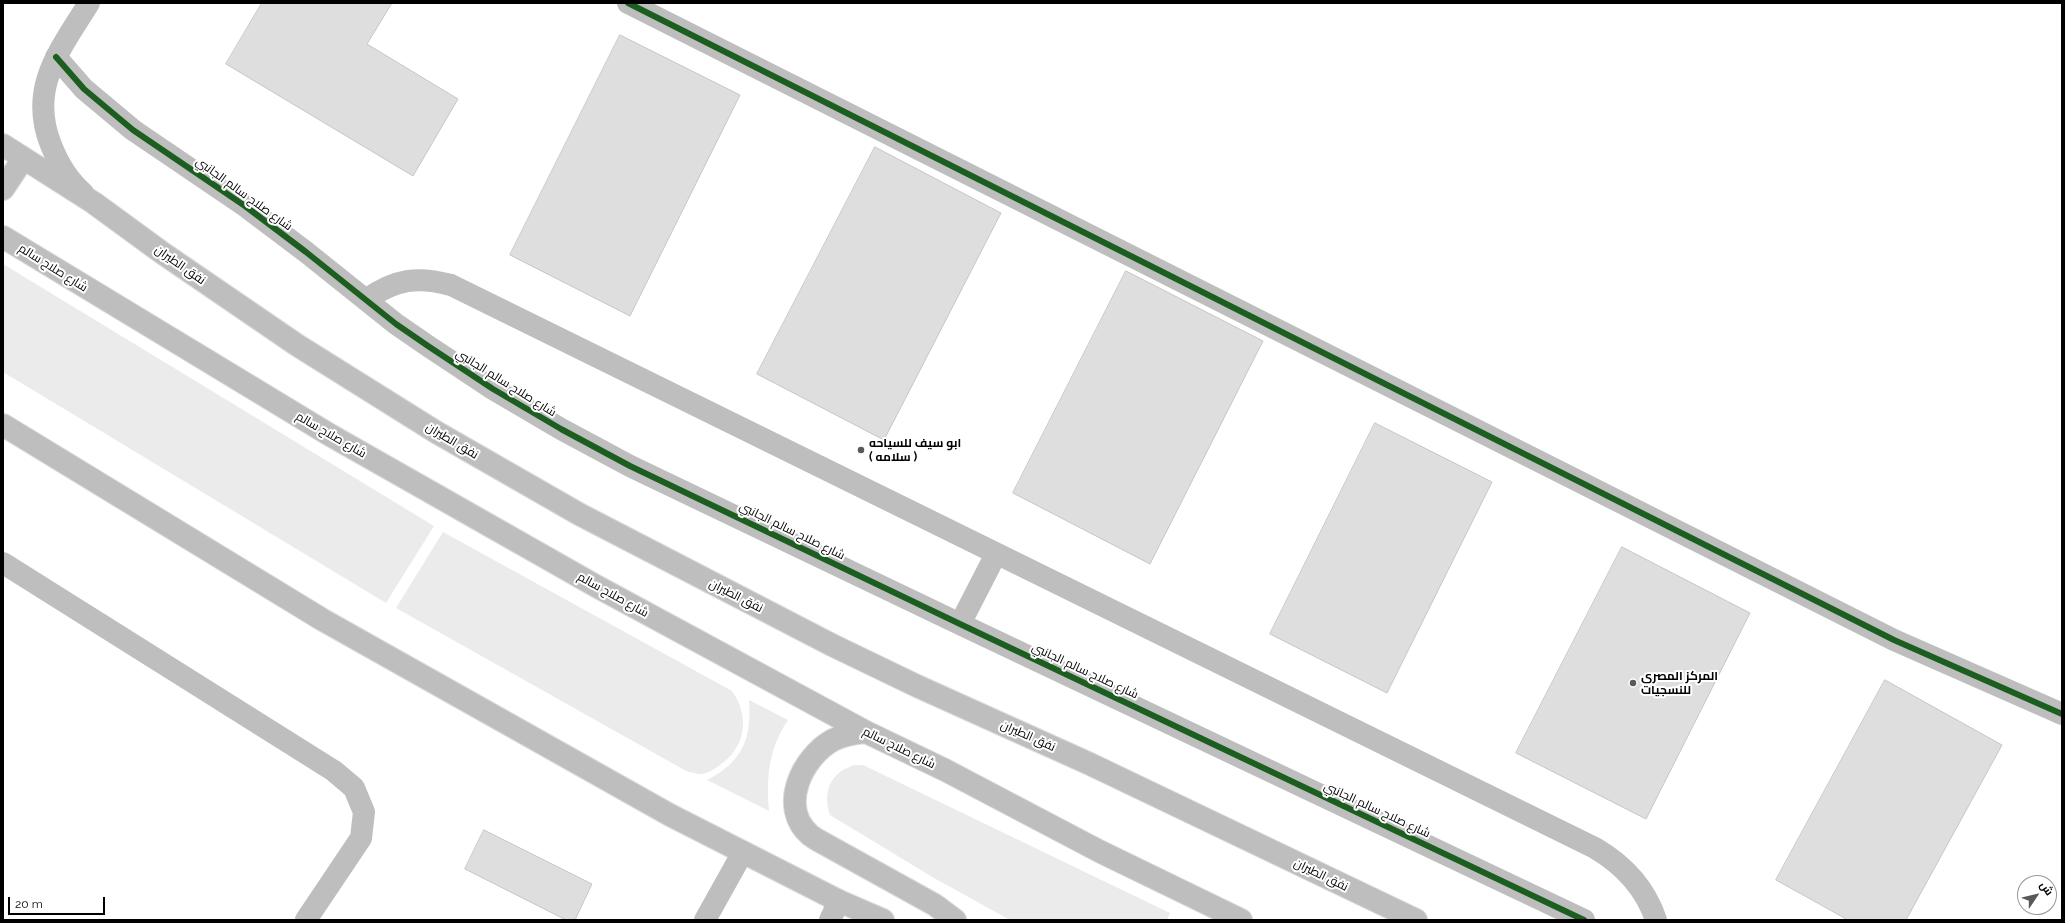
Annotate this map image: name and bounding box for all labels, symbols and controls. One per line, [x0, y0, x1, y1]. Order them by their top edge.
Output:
street label: شارع صلاح سالم الجانبي [193, 154, 295, 234]
street label: شارع صلاح سالم [16, 241, 90, 295]
street label: نفق الطيران [152, 242, 208, 288]
street label: شارع صلاح سالم الجانبي [453, 346, 559, 420]
street label: شارع صلاح سالم [293, 409, 369, 461]
street label: نفق الطيران [423, 420, 481, 462]
place label: ابو سيف للسياحه ( سلامه ) [869, 436, 961, 464]
marker: ابو سيف للسياحه ( سلامه ) [856, 445, 866, 455]
street label: شارع صلاح سالم الجانبي [737, 499, 847, 563]
street label: شارع صلاح سالم [575, 570, 651, 620]
street label: نفق الطيران [707, 576, 765, 616]
street label: شارع صلاح سالم الجانبي [1029, 640, 1141, 702]
place label: المركز المصرى للنسجيات [1641, 669, 1718, 697]
marker: المركز المصرى للنسجيات [1628, 678, 1638, 688]
street label: نفق الطيران [998, 718, 1058, 754]
street label: شارع صلاح سالم [860, 724, 938, 772]
street label: شارع صلاح سالم الجانبي [1321, 779, 1433, 841]
street label: نفق الطيران [1292, 856, 1350, 894]
north arrow [2017, 875, 2057, 915]
text: ش [2037, 879, 2056, 898]
scale bar [10, 889, 107, 915]
text: 20 m [15, 897, 43, 911]

